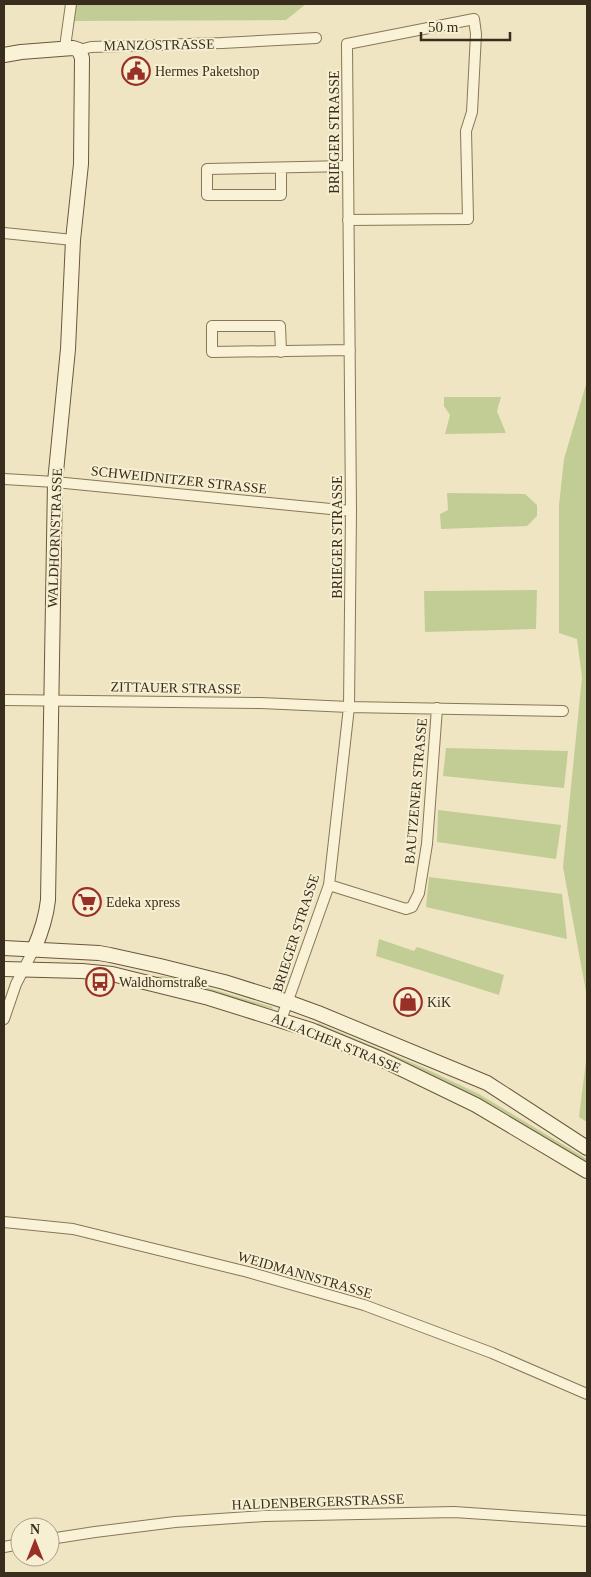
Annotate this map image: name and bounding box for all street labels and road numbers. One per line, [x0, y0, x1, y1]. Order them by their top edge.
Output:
street label: MANZOSTRASSE [103, 37, 215, 53]
street label: BRIEGER STRASSE [327, 70, 342, 194]
street label: SCHWEIDNITZER STRASSE [90, 463, 268, 497]
street label: WALDHORNSTRASSE [45, 468, 65, 608]
street label: BRIEGER STRASSE [330, 475, 345, 599]
street label: ZITTAUER STRASSE [111, 679, 241, 697]
street label: BAUTZENER STRASSE [402, 717, 430, 865]
street label: BRIEGER STRASSE [270, 872, 322, 994]
street label: ALLACHER STRASSE [269, 1010, 403, 1076]
street label: WEIDMANNSTRASSE [236, 1249, 374, 1301]
street label: HALDENBERGERSTRASSE [231, 1491, 405, 1513]

